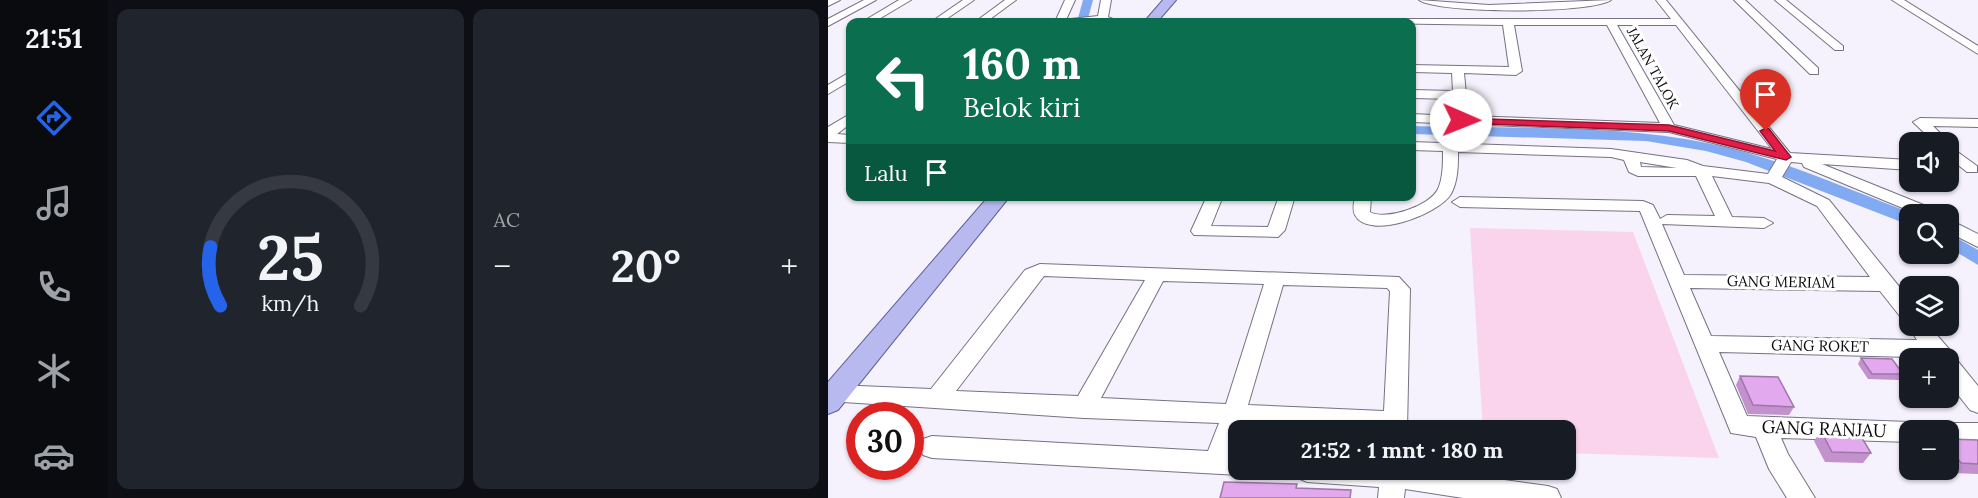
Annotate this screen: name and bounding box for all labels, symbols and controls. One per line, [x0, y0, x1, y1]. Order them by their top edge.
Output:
text: 21:51 [25, 21, 83, 55]
street label: JALAN TALOK [1623, 23, 1683, 112]
text: 160 m [963, 37, 1081, 91]
icon: left [864, 42, 942, 120]
pin [1740, 69, 1791, 131]
icon: arrive [1749, 78, 1782, 111]
position arrow [1429, 88, 1493, 152]
text: Belok kiri [963, 90, 1081, 124]
icon: directions [33, 97, 75, 139]
map controls [1899, 132, 1959, 480]
button: sound [1899, 132, 1959, 192]
icon: arrive [920, 156, 953, 189]
text: Lalu [864, 159, 908, 187]
icon: music [33, 182, 75, 224]
button: search [1899, 204, 1959, 264]
text: AC [494, 207, 520, 232]
text: 25 [257, 217, 324, 297]
text: 20° [611, 237, 681, 294]
text: − [494, 245, 511, 287]
text: + [780, 245, 798, 287]
icon: phone [33, 266, 75, 308]
street label: GANG MERIAM [1727, 271, 1836, 292]
button: layers [1899, 276, 1959, 336]
text: km/h [261, 289, 319, 317]
street label: GANG ROKET [1771, 335, 1870, 356]
button: + [1899, 348, 1959, 408]
icon: climate [33, 350, 75, 392]
speed limit sign: 30 [846, 402, 924, 480]
street label: GANG RANJAU [1761, 415, 1887, 442]
button: − [1899, 420, 1959, 480]
icon: car [33, 435, 75, 477]
text: 21:52 · 1 mnt · 180 m [1301, 436, 1503, 464]

